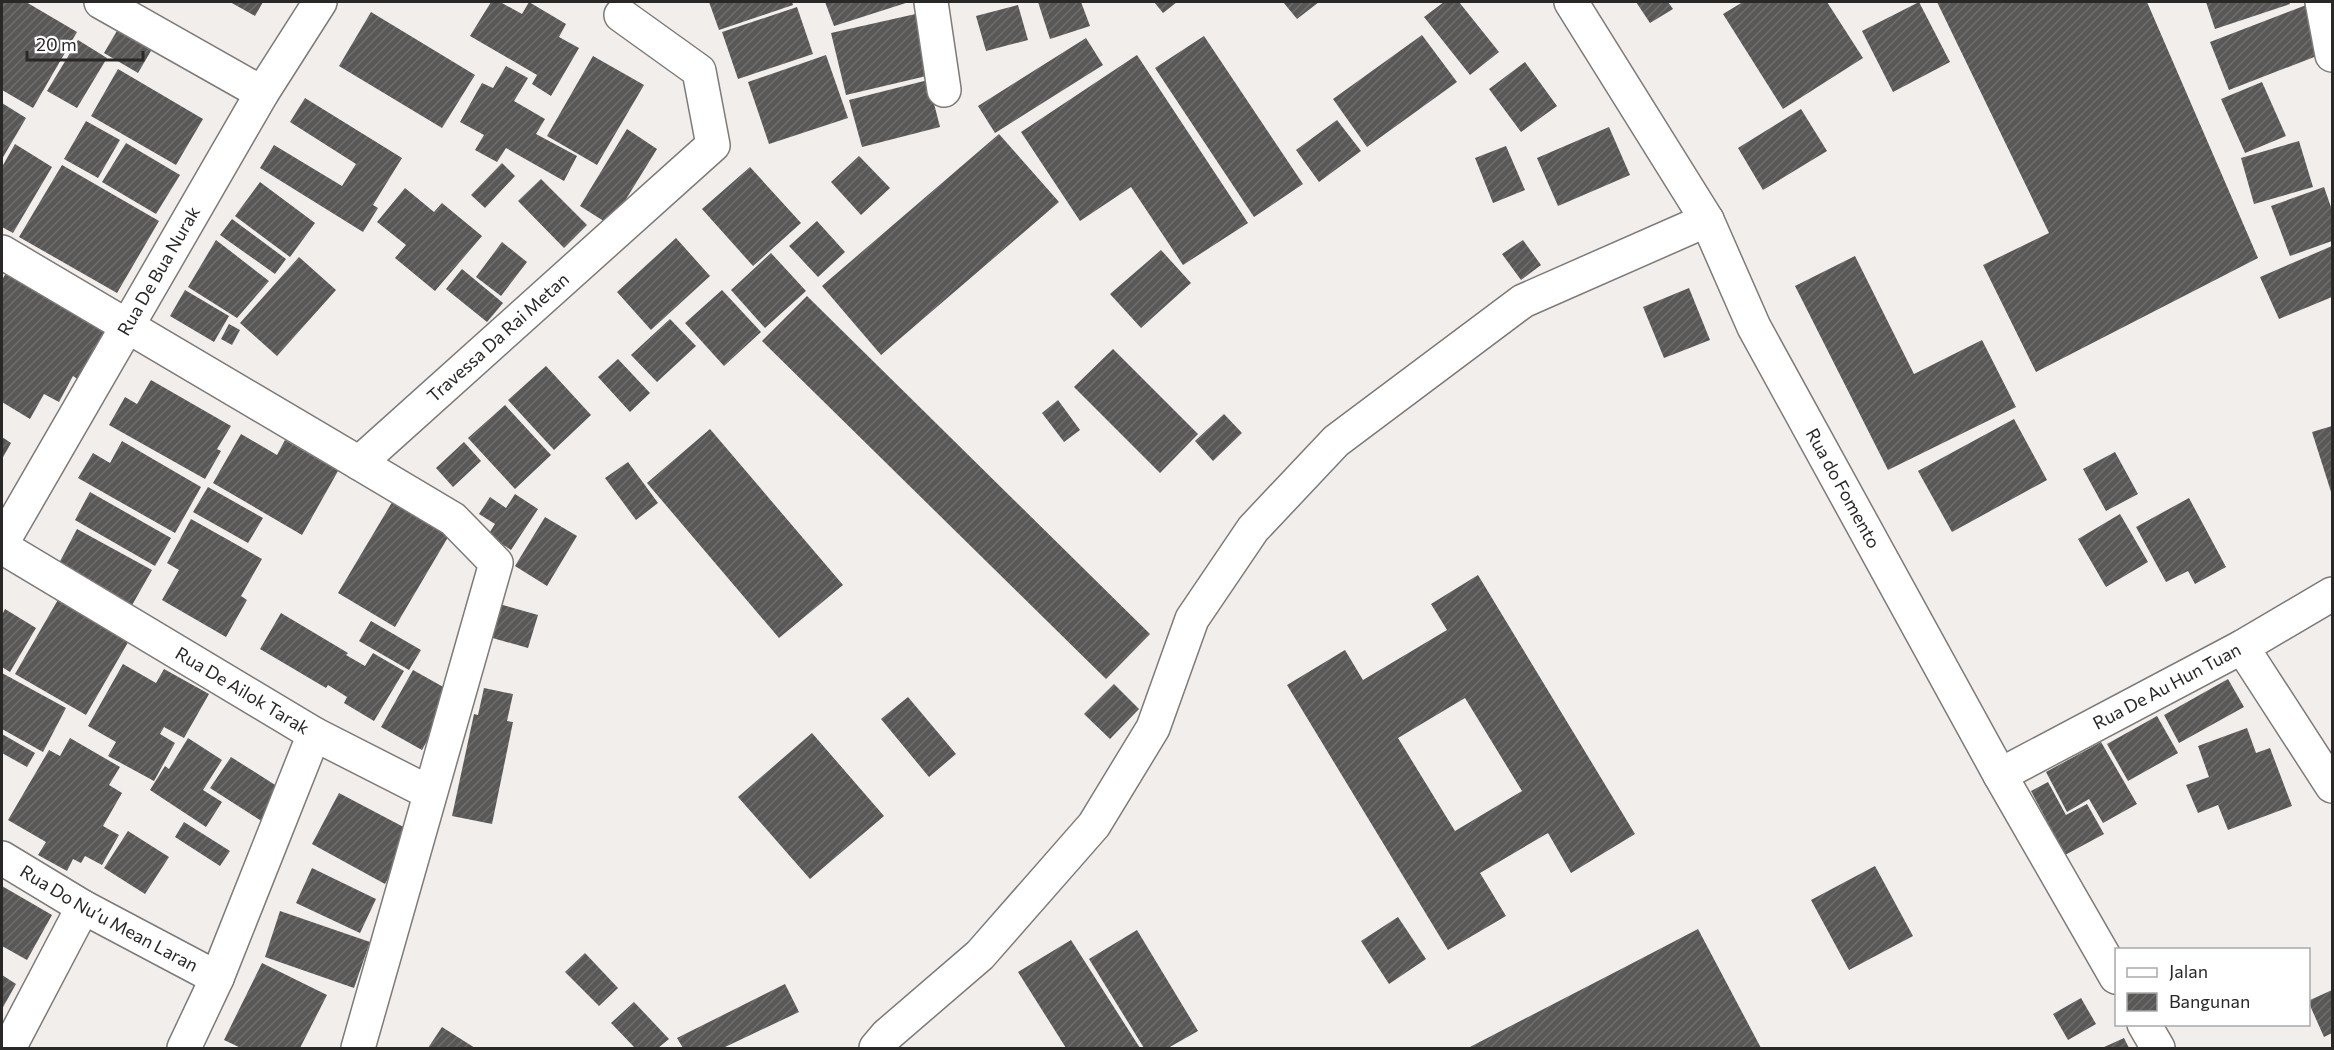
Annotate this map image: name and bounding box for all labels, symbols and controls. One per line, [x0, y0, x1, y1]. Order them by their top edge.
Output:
scale bar [27, 24, 142, 62]
text: 20 m [36, 33, 77, 55]
street label: Rua De Bua Nurak [112, 202, 204, 339]
street label: Travessa Da Rai Metan [422, 268, 573, 407]
street label: Rua do Fomento [1802, 424, 1885, 552]
street label: Rua De Au Hun Tuan [2089, 638, 2244, 734]
street label: Rua De Ailok Tarak [172, 641, 314, 739]
street label: Rua Do Nu’u Mean Laran [16, 860, 202, 976]
legend [2115, 948, 2310, 1026]
text: Jalan [2169, 960, 2208, 982]
text: Bangunan [2169, 990, 2250, 1012]

